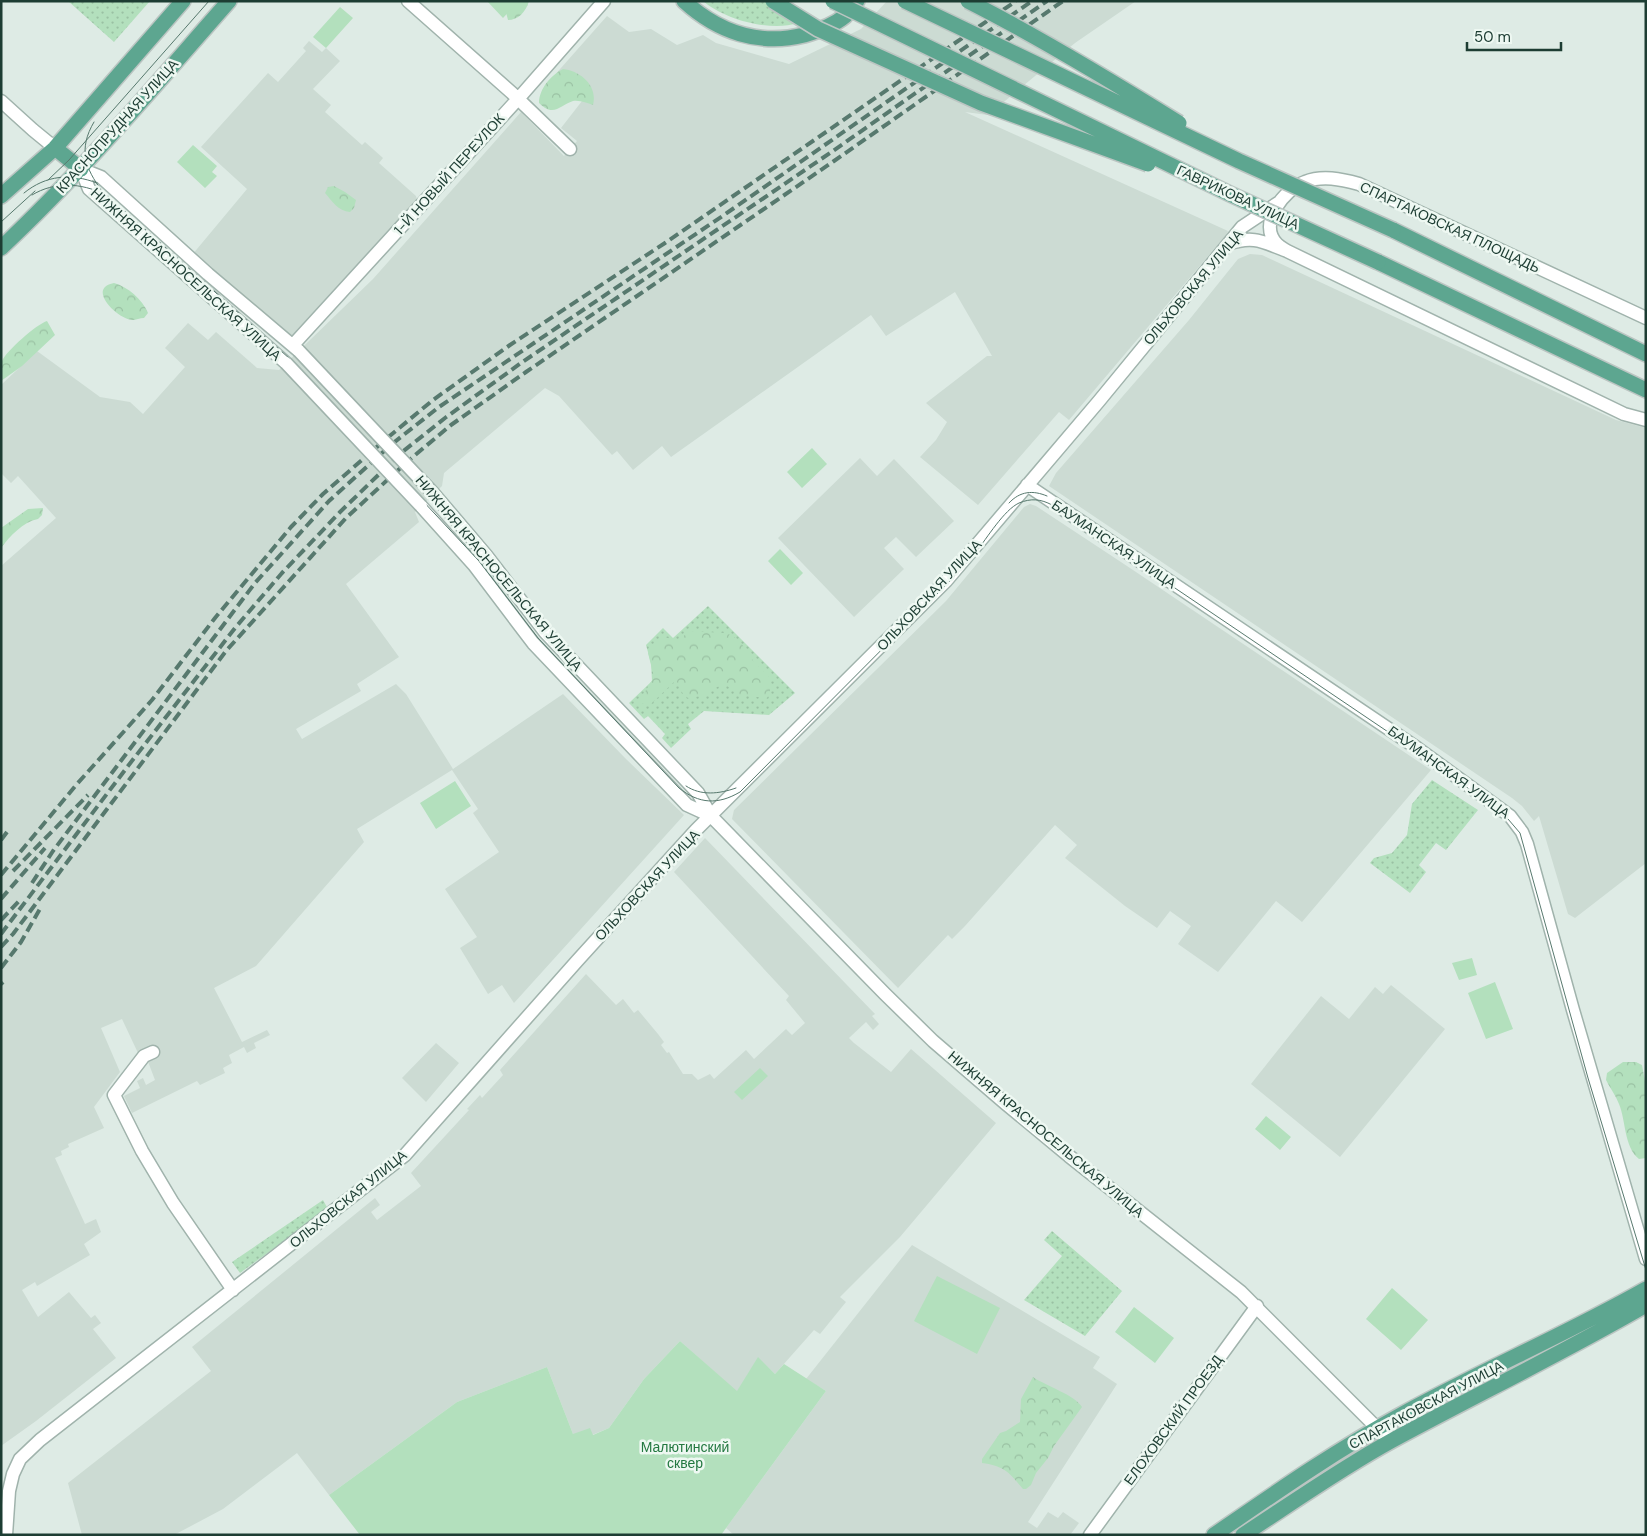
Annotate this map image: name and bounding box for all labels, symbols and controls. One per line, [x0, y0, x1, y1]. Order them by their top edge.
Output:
scale bar [1467, 20, 1561, 52]
text: 50 m [1474, 27, 1511, 47]
street label: КРАСНОПРУДНАЯ УЛИЦА [52, 55, 182, 197]
street label: 1-Й НОВЫЙ ПЕРЕУЛОК [390, 109, 509, 238]
street label: ГАВРИКОВА УЛИЦА [1174, 161, 1303, 234]
street label: СПАРТАКОВСКАЯ ПЛОЩАДЬ [1357, 177, 1543, 277]
street label: НИЖНЯЯ КРАСНОСЕЛЬСКАЯ УЛИЦА [87, 184, 285, 365]
street label: ОЛЬХОВСКАЯ УЛИЦА [1139, 225, 1247, 349]
street label: НИЖНЯЯ КРАСНОСЕЛЬСКАЯ УЛИЦА [412, 471, 587, 675]
street label: БАУМАНСКАЯ УЛИЦА [1048, 496, 1180, 593]
street label: ОЛЬХОВСКАЯ УЛИЦА [873, 535, 986, 655]
street label: БАУМАНСКАЯ УЛИЦА [1384, 722, 1514, 823]
street label: ОЛЬХОВСКАЯ УЛИЦА [591, 825, 704, 945]
street label: НИЖНЯЯ КРАСНОСЕЛЬСКАЯ УЛИЦА [944, 1047, 1148, 1222]
street label: ОЛЬХОВСКАЯ УЛИЦА [286, 1146, 411, 1252]
street label: ЕЛОХОВСКИЙ ПРОЕЗД [1120, 1351, 1227, 1489]
street label: СПАРТАКОВСКАЯ УЛИЦА [1346, 1356, 1507, 1453]
park label: Малютинский сквер [641, 1438, 729, 1472]

